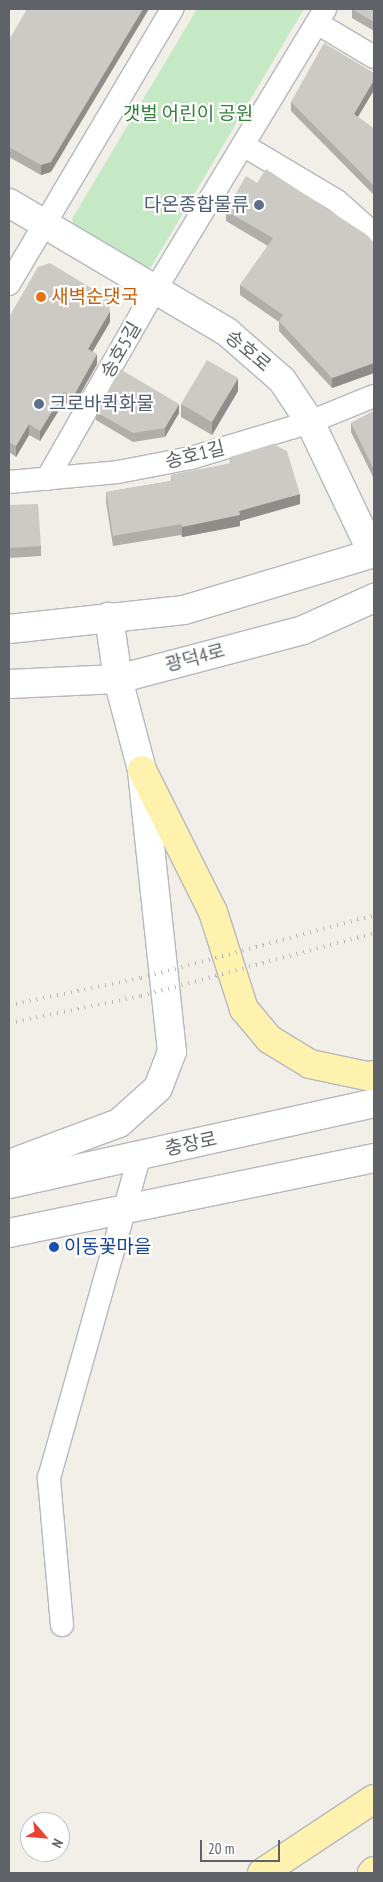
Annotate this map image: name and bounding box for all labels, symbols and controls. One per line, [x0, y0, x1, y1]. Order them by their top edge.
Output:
park label: 갯벌 어린이 공원 [123, 103, 253, 125]
place label: 다온종합물류 [144, 194, 249, 216]
marker: 다온종합물류 [253, 199, 265, 211]
place label: 새벽순댓국 [51, 286, 138, 308]
marker: 새벽순댓국 [35, 291, 47, 303]
street label: 송호5길 [96, 318, 146, 382]
street label: 송호로 [221, 325, 275, 377]
place label: 크로바퀵화물 [49, 393, 154, 415]
marker: 크로바퀵화물 [33, 398, 45, 410]
street label: 송호1길 [163, 437, 227, 473]
street label: 광덕4로 [163, 639, 227, 677]
street label: 충장로 [163, 1127, 219, 1161]
place label: 이동꽃마을 [64, 1236, 151, 1258]
marker: 이동꽃마을 [48, 1241, 60, 1253]
north arrow [20, 1812, 70, 1862]
scale bar [203, 1830, 283, 1862]
text: N [48, 1836, 67, 1851]
text: 20 m [208, 1839, 234, 1858]

